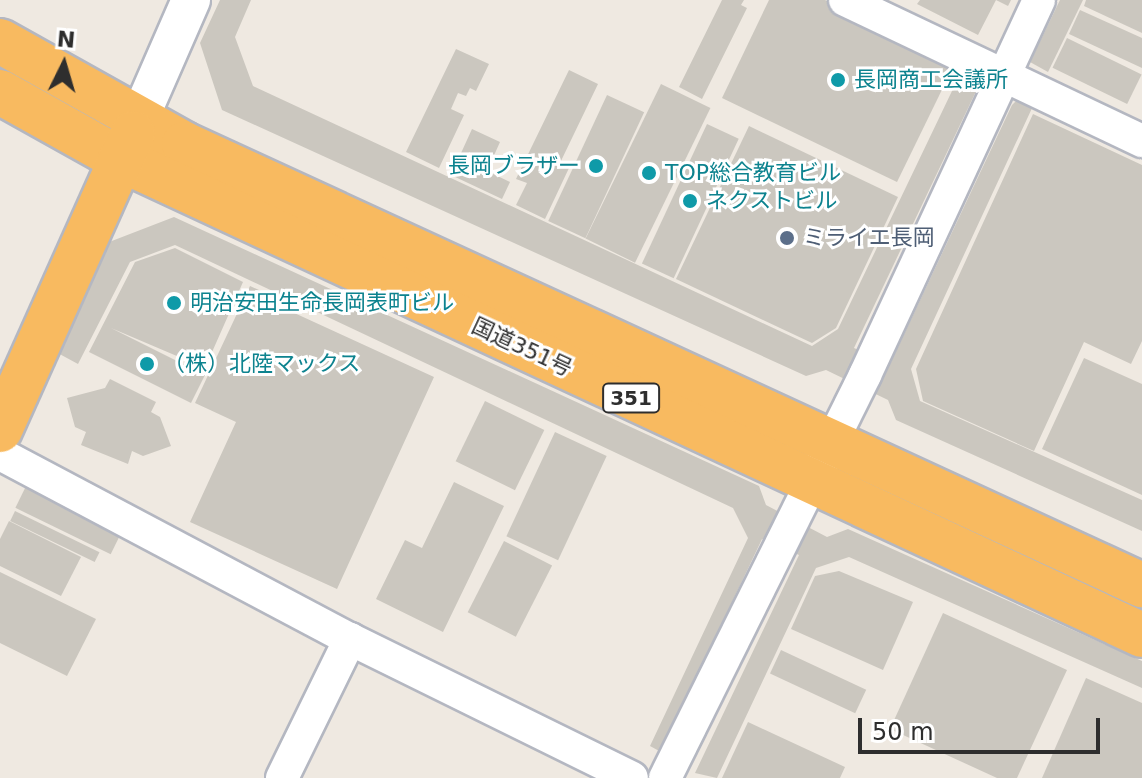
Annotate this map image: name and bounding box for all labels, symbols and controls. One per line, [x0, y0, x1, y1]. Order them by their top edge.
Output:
north arrow [24, 24, 104, 104]
text: N [56, 26, 76, 53]
place label: 長岡商工会議所 [854, 67, 1008, 93]
marker: 長岡商工会議所 [829, 71, 847, 89]
place label: 長岡ブラザー [448, 153, 580, 179]
marker: 長岡ブラザー [587, 157, 605, 175]
place label: TOP総合教育ビル [665, 160, 841, 186]
marker: TOP総合教育ビル [640, 164, 658, 182]
place label: ネクストビル [706, 188, 838, 214]
marker: ネクストビル [681, 192, 699, 210]
place label: ミライエ長岡 [803, 225, 935, 251]
marker: ミライエ長岡 [778, 229, 796, 247]
place label: 明治安田生命長岡表町ビル [190, 290, 454, 316]
marker: 明治安田生命長岡表町ビル [165, 294, 183, 312]
street label: 国道351号 [467, 312, 577, 382]
place label: （株）北陸マックス [163, 351, 361, 377]
marker: （株）北陸マックス [138, 355, 156, 373]
road number: 351 [601, 382, 661, 414]
scale bar [862, 702, 1104, 752]
text: 50 m [872, 718, 934, 746]

